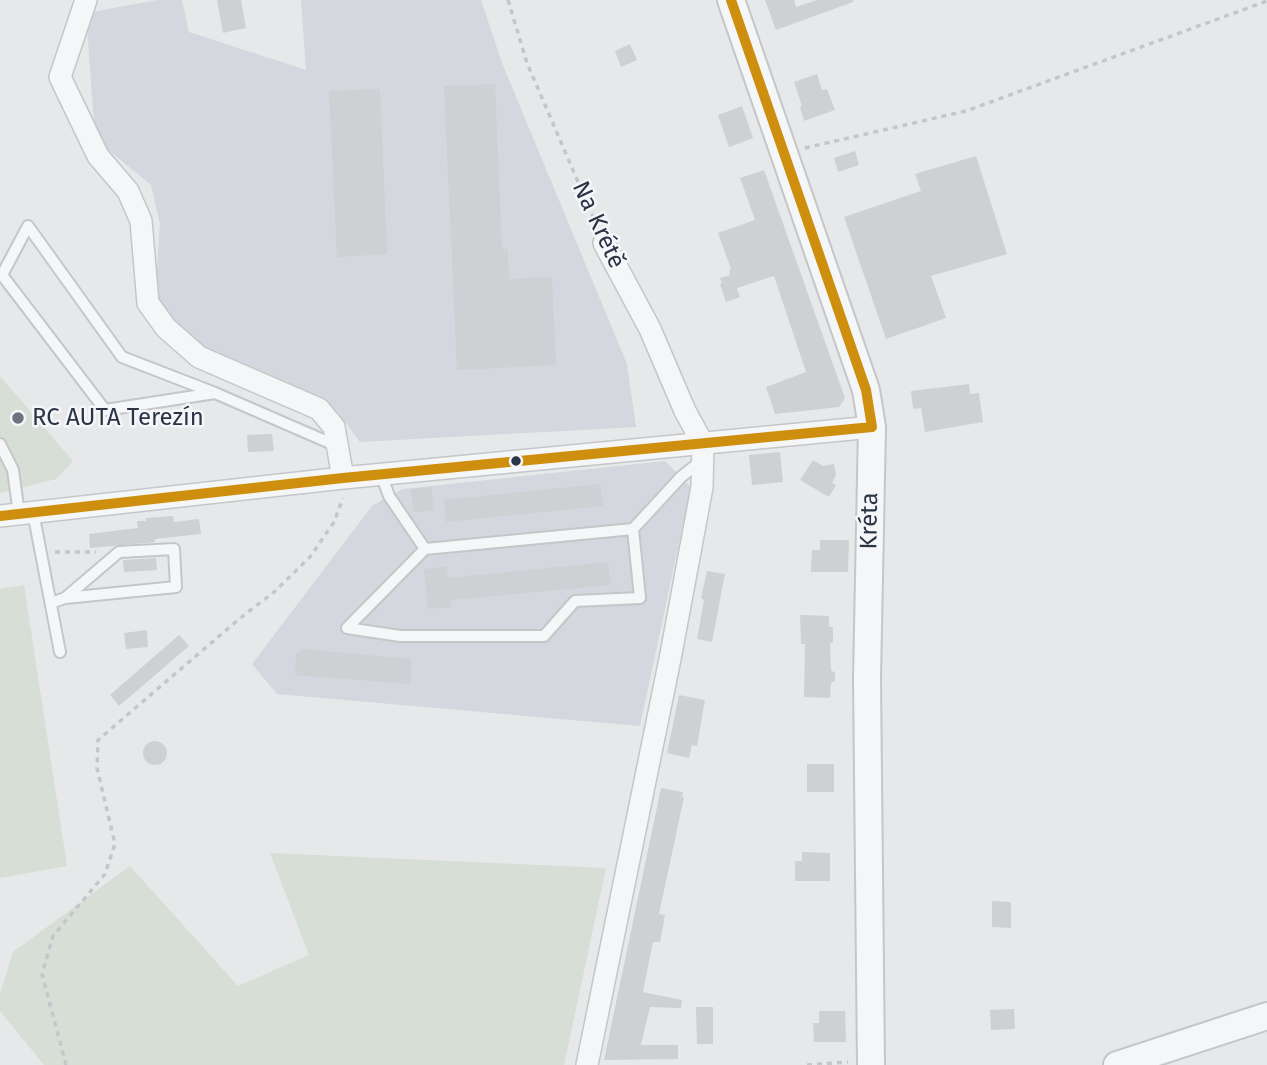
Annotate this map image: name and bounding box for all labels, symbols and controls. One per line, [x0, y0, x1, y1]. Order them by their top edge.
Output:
street label: Na Krétě [565, 177, 631, 273]
place label: RC AUTA Terezín [32, 404, 204, 432]
marker: RC AUTA Terezín [10, 410, 26, 426]
unlabelled marker [509, 454, 523, 468]
street label: Kréta [855, 492, 885, 550]

